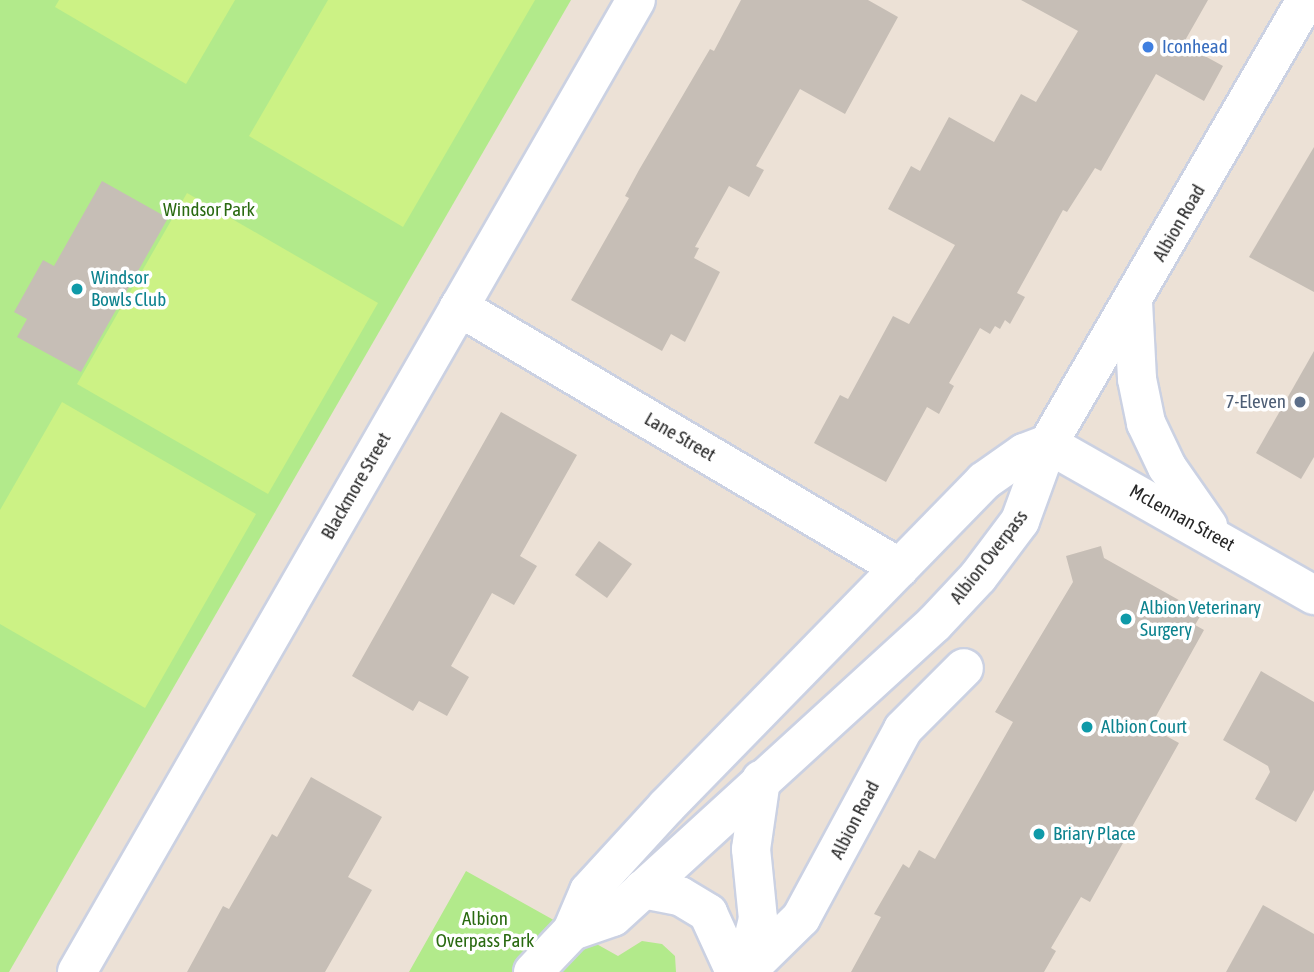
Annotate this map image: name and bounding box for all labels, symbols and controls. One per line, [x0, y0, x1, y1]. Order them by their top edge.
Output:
place label: Iconhead [1162, 36, 1228, 58]
marker: Iconhead [1140, 39, 1156, 55]
street label: Albion Road [1148, 181, 1210, 265]
park label: Windsor Park [163, 199, 255, 221]
place label: Windsor Bowls Club [91, 267, 166, 311]
marker: Windsor Bowls Club [69, 281, 85, 297]
place label: 7-Eleven [1225, 391, 1286, 413]
marker: 7-Eleven [1292, 394, 1308, 410]
street label: Lane Street [640, 408, 720, 466]
street label: Blackmore Street [316, 429, 396, 543]
street label: McLennan Street [1126, 480, 1238, 556]
street label: Albion Overpass [945, 506, 1033, 608]
place label: Albion Veterinary Surgery [1140, 597, 1261, 641]
marker: Albion Veterinary Surgery [1118, 611, 1134, 627]
place label: Albion Court [1101, 716, 1187, 738]
marker: Albion Court [1079, 719, 1095, 735]
street label: Albion Road [826, 777, 884, 863]
place label: Briary Place [1053, 823, 1136, 845]
marker: Briary Place [1031, 826, 1047, 842]
park label: Albion Overpass Park [436, 908, 534, 952]

